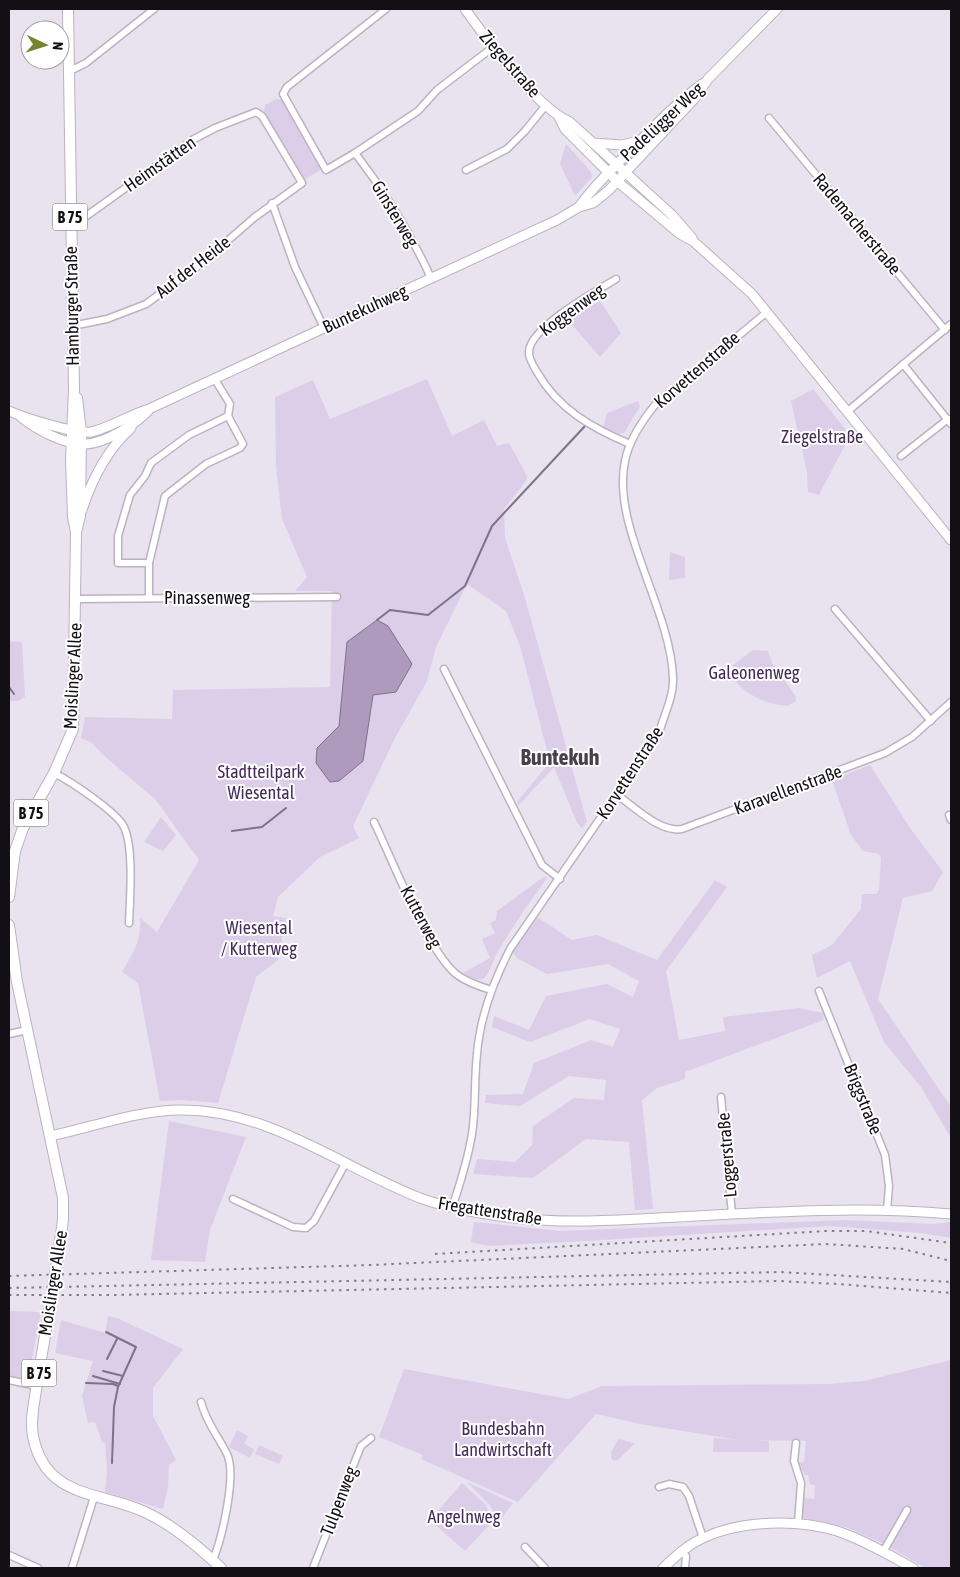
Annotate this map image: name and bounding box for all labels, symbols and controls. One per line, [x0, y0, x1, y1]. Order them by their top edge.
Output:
north arrow [20, 20, 70, 70]
street label: Ziegelstraße [475, 26, 545, 102]
text: N [50, 41, 66, 51]
street label: Padelügger Weg [616, 78, 708, 166]
street label: Heimstätten [120, 131, 200, 196]
street label: Rademacherstraße [809, 169, 906, 279]
street label: Ginsterweg [367, 177, 424, 251]
road number: B 75 [52, 203, 88, 230]
street label: Auf der Heide [151, 231, 234, 302]
street label: Hamburger Straße [60, 246, 83, 366]
street label: Koggenweg [535, 279, 608, 340]
street label: Buntekuhweg [319, 280, 411, 337]
street label: Korvettenstraße [650, 327, 744, 412]
park label: Ziegelstraße [781, 426, 863, 447]
street label: Pinassenweg [164, 587, 250, 608]
street label: Moislinger Allee [59, 622, 86, 730]
park label: Galeonenweg [708, 662, 800, 683]
street label: Korvettenstraße [592, 722, 667, 823]
district label: Buntekuh [521, 744, 599, 770]
street label: Karavellenstraße [731, 760, 845, 819]
park label: Stadtteilpark Wiesental [217, 761, 305, 803]
road number: B 75 [14, 800, 48, 826]
street label: Kutterweg [396, 882, 447, 952]
park label: Wiesental / Kutterweg [221, 917, 297, 959]
street label: Briggstraße [840, 1060, 887, 1137]
street label: Loggerstraße [712, 1112, 741, 1198]
street label: Fregattenstraße [437, 1192, 543, 1229]
street label: Moislinger Allee [34, 1229, 71, 1337]
road number: B 75 [22, 1360, 56, 1386]
park label: Bundesbahn Landwirtschaft [454, 1418, 552, 1460]
street label: Tulpenweg [316, 1463, 361, 1538]
park label: Angelnweg [427, 1506, 501, 1527]

